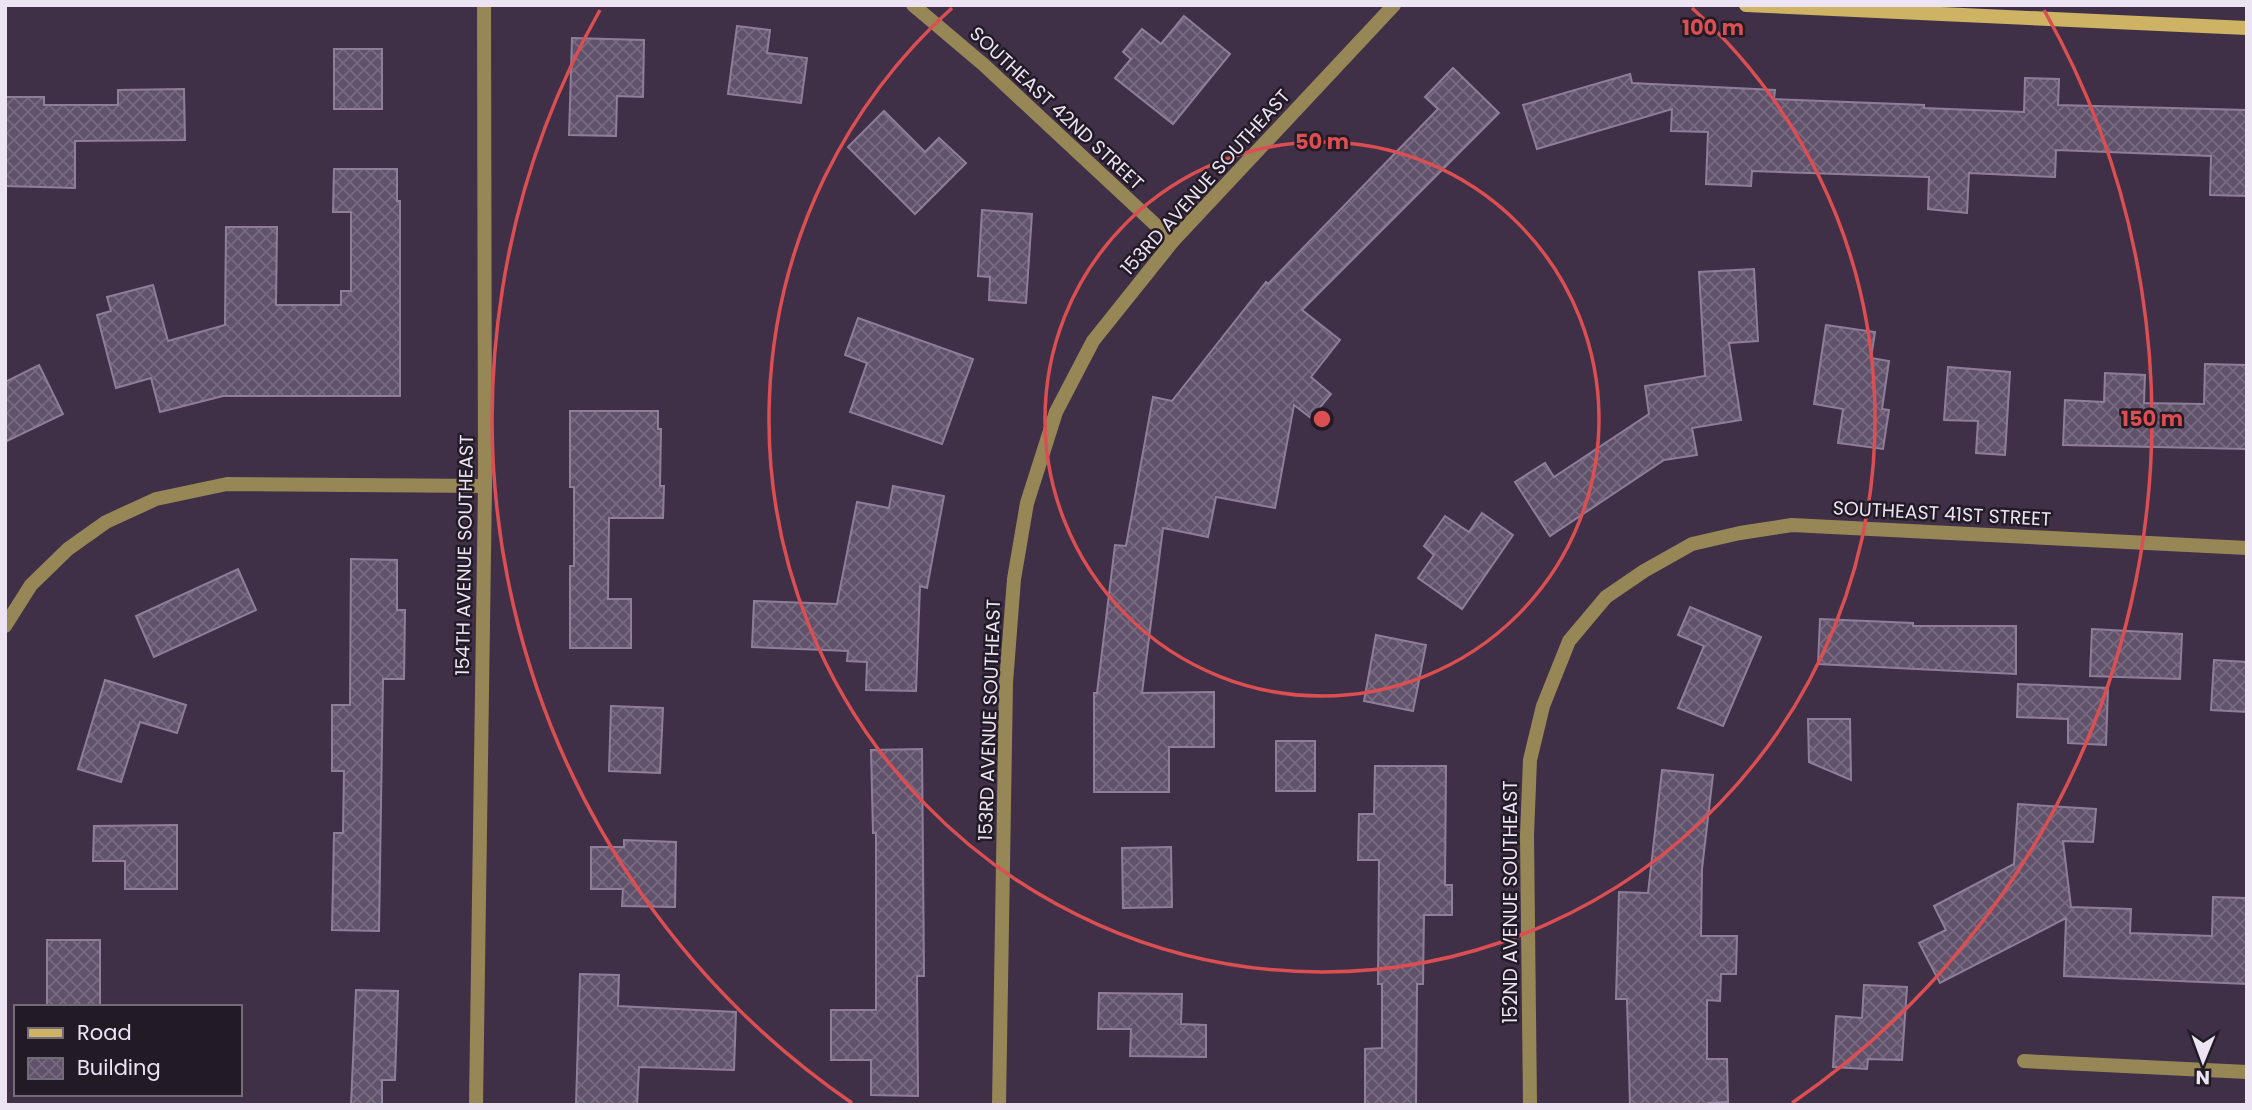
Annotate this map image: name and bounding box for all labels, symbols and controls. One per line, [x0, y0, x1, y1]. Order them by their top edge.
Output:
text: 100 m [1682, 13, 1744, 42]
street label: SOUTHEAST 42ND STREET [964, 20, 1150, 196]
street label: 153RD AVENUE SOUTHEAST [1114, 83, 1296, 281]
text: 50 m [1295, 127, 1349, 156]
text: 150 m [2121, 404, 2183, 433]
centre of rings [1310, 407, 1334, 431]
street label: 154TH AVENUE SOUTHEAST [449, 434, 480, 676]
street label: SOUTHEAST 41ST STREET [1832, 494, 2052, 533]
street label: 153RD AVENUE SOUTHEAST [972, 599, 1007, 841]
street label: 152ND AVENUE SOUTHEAST [1497, 780, 1524, 1024]
legend [14, 1005, 242, 1096]
text: Road [77, 1018, 132, 1047]
north arrow [2168, 1026, 2238, 1096]
text: Building [77, 1053, 161, 1082]
text: N [2195, 1064, 2210, 1091]

